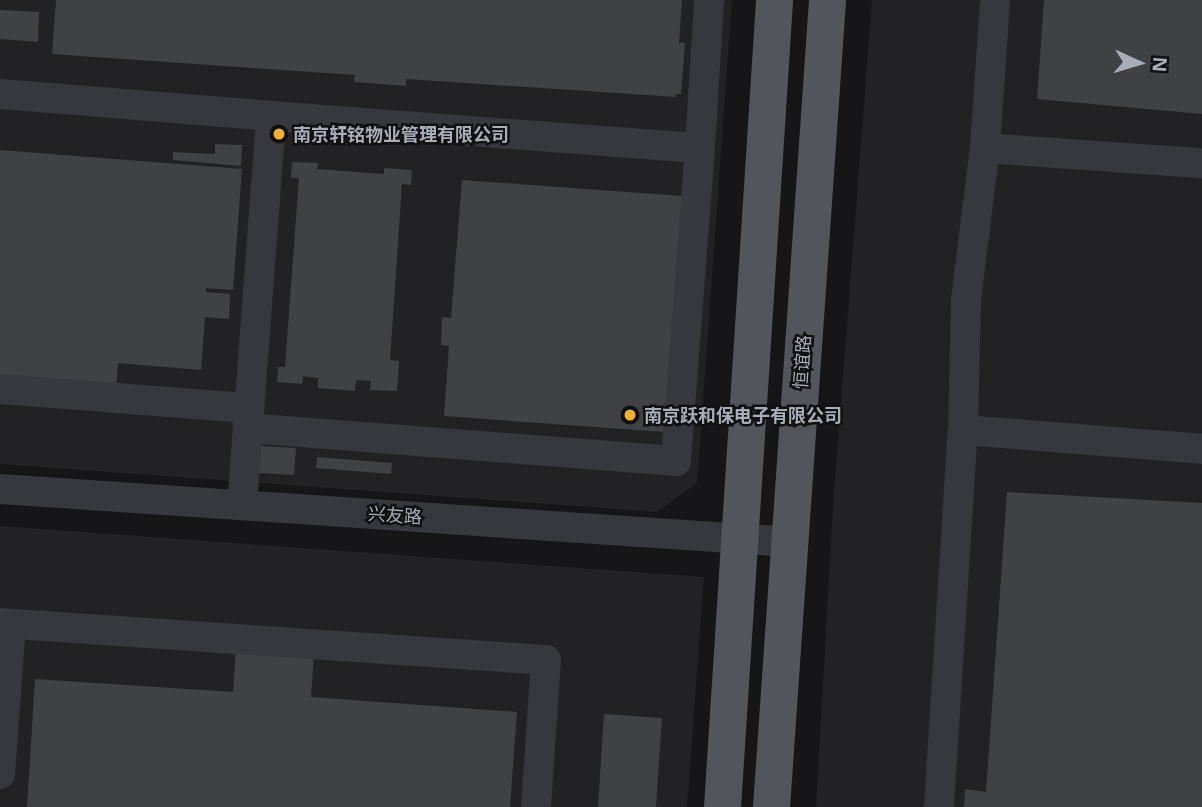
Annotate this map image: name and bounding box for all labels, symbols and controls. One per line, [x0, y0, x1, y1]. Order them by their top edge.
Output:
north arrow [1104, 28, 1174, 98]
text: N [1146, 56, 1173, 73]
place label: 南京轩铭物业管理有限公司 [293, 123, 509, 145]
marker: 南京轩铭物业管理有限公司 [271, 126, 287, 142]
street label: 恒谊路 [789, 334, 815, 390]
place label: 南京跃和保电子有限公司 [644, 404, 842, 426]
marker: 南京跃和保电子有限公司 [622, 407, 638, 423]
street label: 兴友路 [367, 502, 423, 528]

